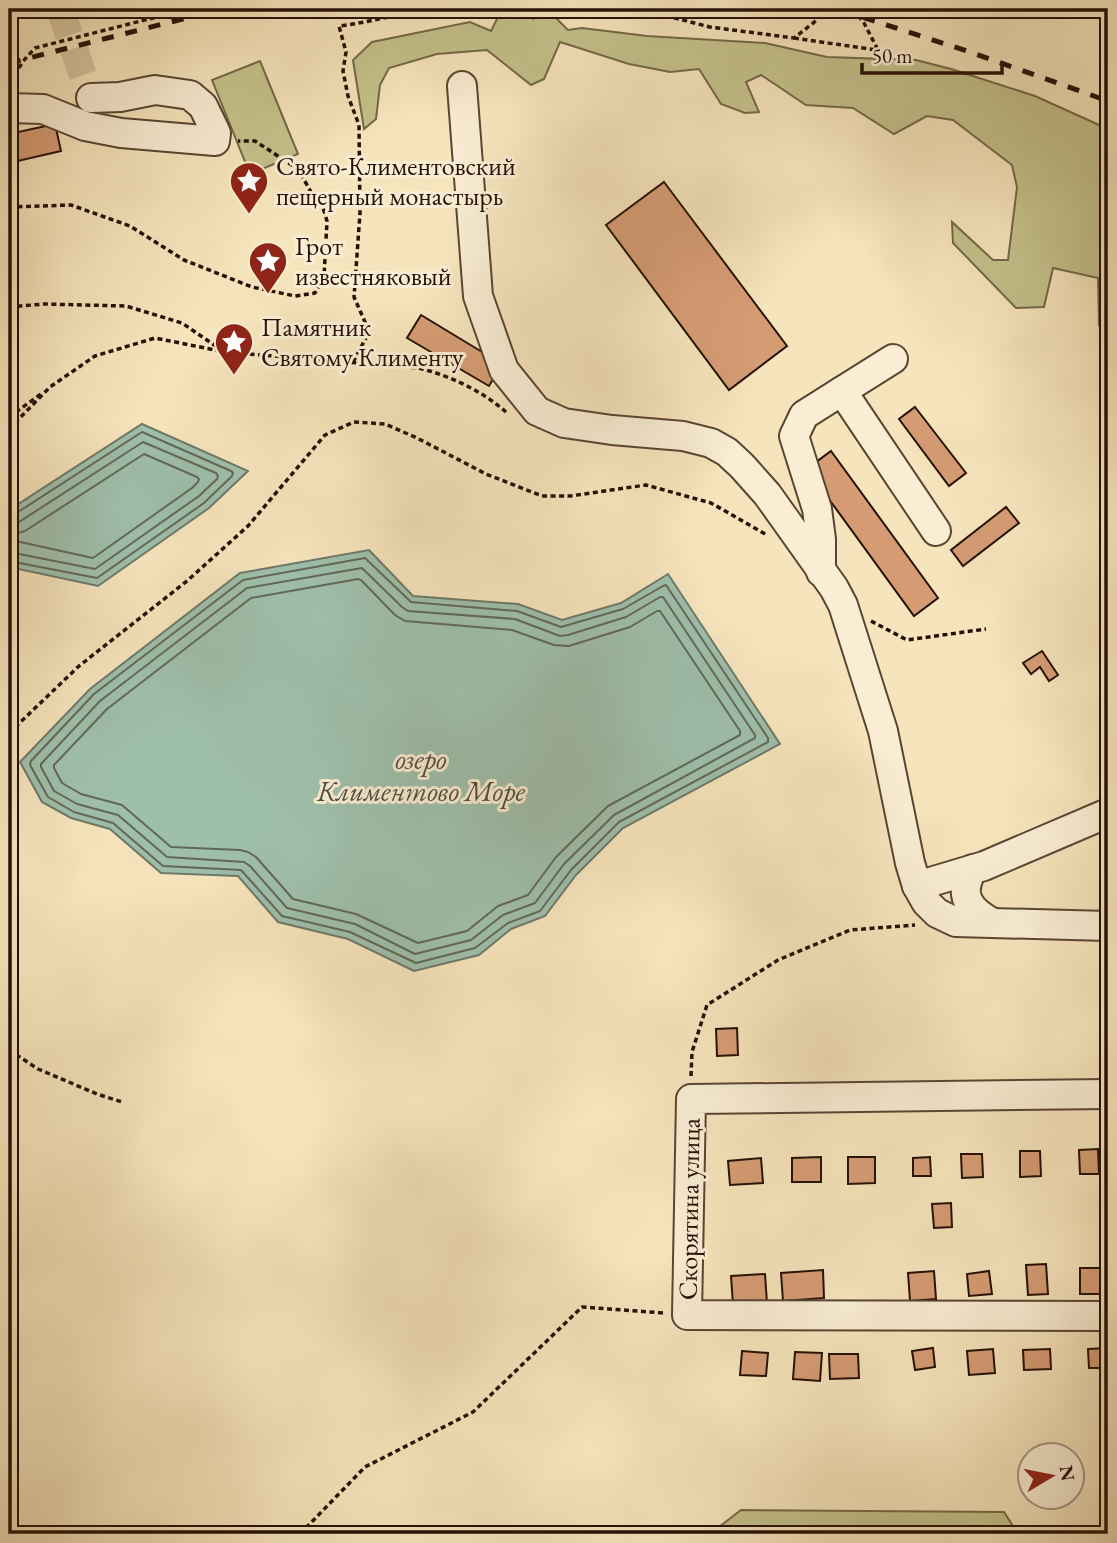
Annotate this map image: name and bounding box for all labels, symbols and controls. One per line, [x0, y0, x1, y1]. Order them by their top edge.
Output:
scale bar [862, 32, 1002, 76]
text: 50 m [872, 42, 913, 69]
place label: Свято-Климентовский пещерный монастырь [276, 149, 516, 213]
place icon: Свято-Климентовский пещерный монастырь [228, 160, 270, 215]
place label: Грот известняковый [295, 229, 452, 293]
place icon: Грот известняковый [247, 240, 289, 295]
place label: Памятник Святому Клименту [261, 310, 464, 374]
place icon: Памятник Святому Клименту [213, 321, 255, 376]
water label: озеро Климентово Море [316, 741, 525, 809]
street label: Скорятина улица [670, 1117, 708, 1300]
north arrow [1016, 1442, 1086, 1512]
text: N [1054, 1463, 1081, 1483]

